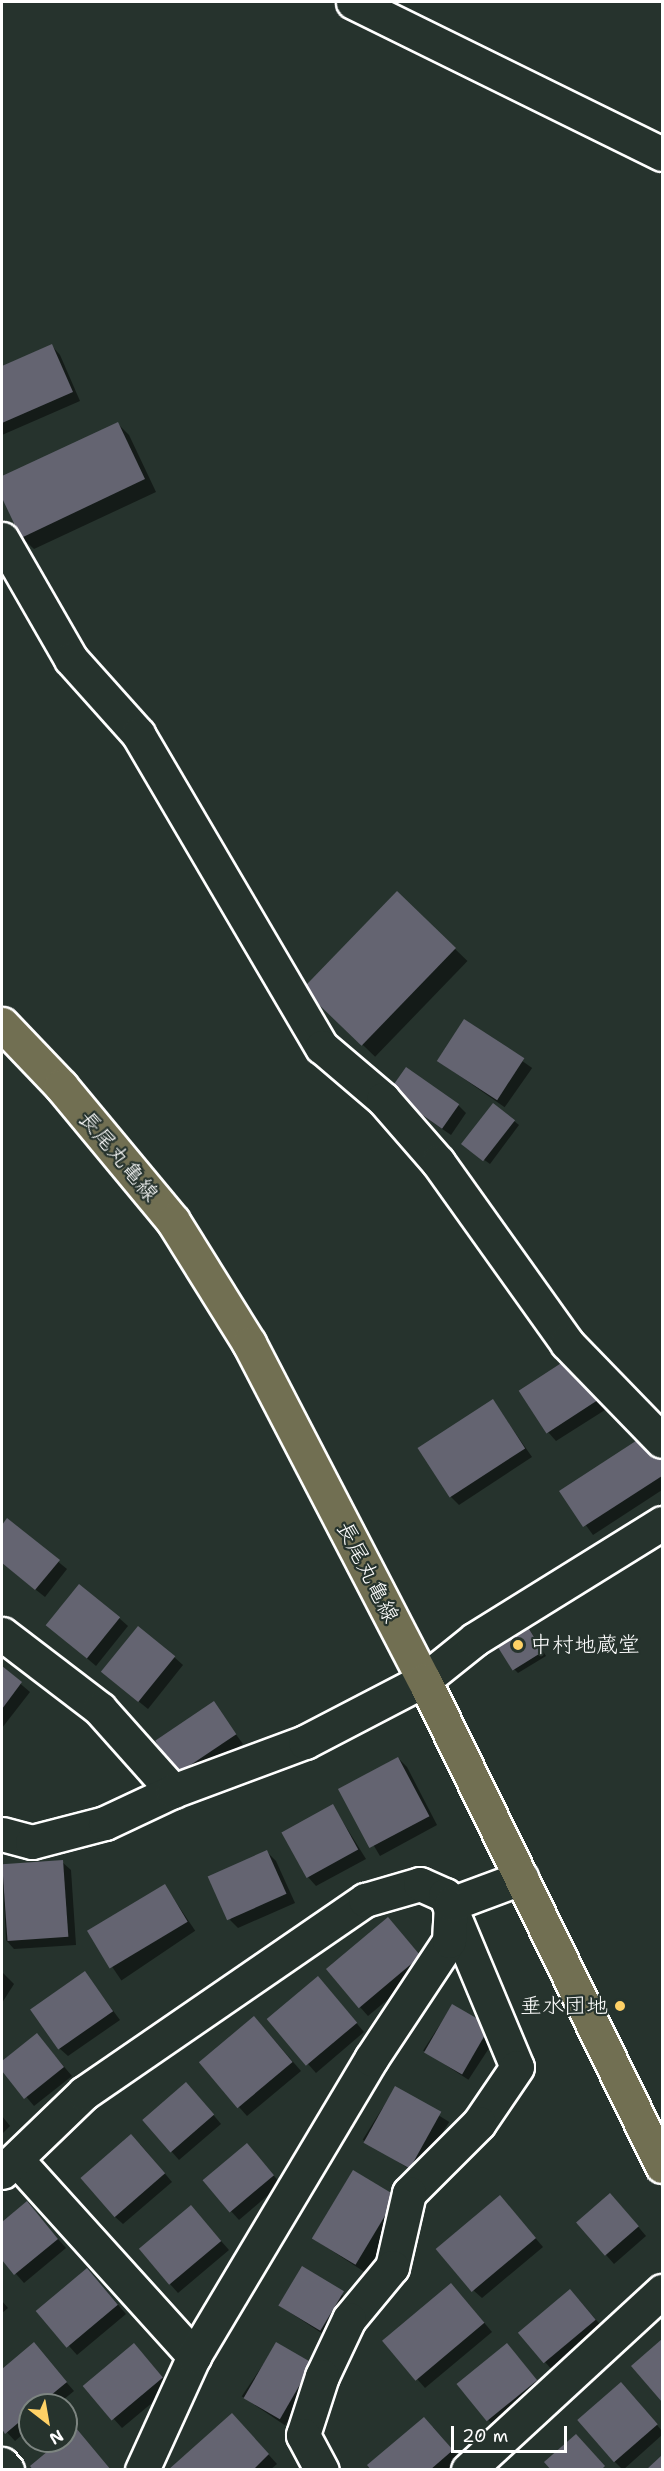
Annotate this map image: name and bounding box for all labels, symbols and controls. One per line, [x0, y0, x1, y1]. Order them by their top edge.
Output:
street label: 長尾丸亀線 [74, 1105, 164, 1207]
street label: 長尾丸亀線 [331, 1517, 405, 1627]
place label: 中村地蔵堂 [530, 1632, 640, 1658]
marker: 中村地蔵堂 [511, 1638, 525, 1652]
place label: 垂水団地 [520, 1993, 608, 2019]
marker: 垂水団地 [613, 1999, 627, 2013]
north arrow [18, 2393, 78, 2453]
scale bar [454, 2414, 570, 2452]
text: 20 m [462, 2424, 508, 2448]
text: N [46, 2425, 67, 2449]

